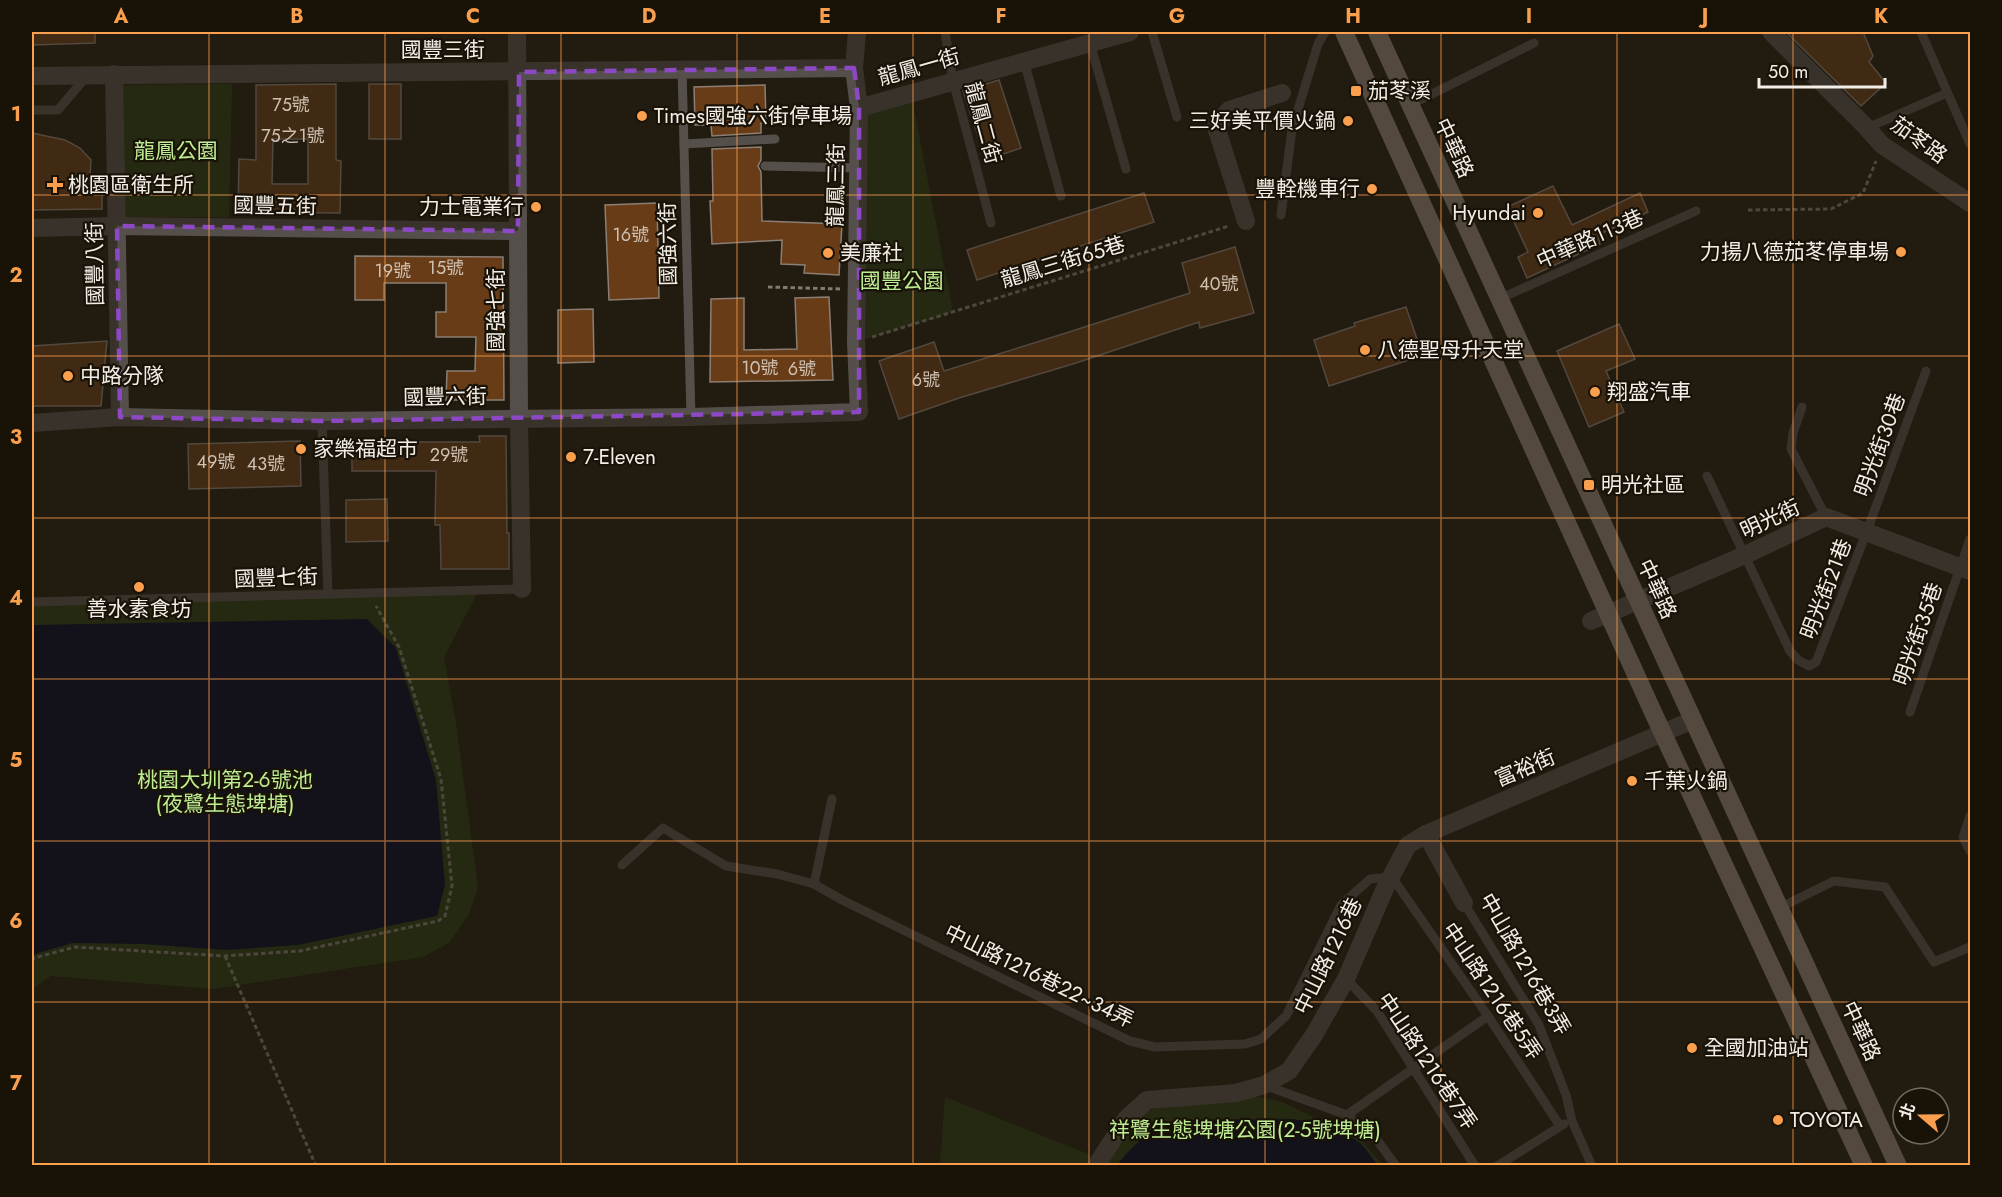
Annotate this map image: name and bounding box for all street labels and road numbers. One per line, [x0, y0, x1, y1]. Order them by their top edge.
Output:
street label: 國豐三街 [401, 35, 485, 65]
street label: 龍鳳一街 [874, 41, 964, 93]
street label: 龍鳳二街 [958, 79, 1008, 167]
street label: 茄苳路 [1885, 109, 1953, 171]
street label: 中華路 [1427, 113, 1481, 183]
street label: 龍鳳三街 [820, 143, 852, 227]
street label: 國豐五街 [233, 190, 317, 222]
street label: 國強六街 [652, 202, 684, 286]
street label: 中華路113巷 [1532, 202, 1648, 276]
street label: 國豐八街 [79, 222, 111, 306]
street label: 龍鳳三街65巷 [997, 229, 1129, 295]
street label: 國強七街 [481, 268, 511, 352]
street label: 國豐六街 [403, 381, 487, 413]
street label: 明光街30巷 [1847, 389, 1913, 501]
street label: 明光街 [1735, 492, 1805, 546]
street label: 明光街21巷 [1793, 534, 1859, 644]
street label: 中華路 [1630, 554, 1684, 624]
street label: 國豐七街 [234, 562, 318, 594]
street label: 明光街35巷 [1886, 578, 1950, 690]
street label: 富裕街 [1490, 742, 1560, 794]
street label: 中山路1216巷3弄 [1472, 887, 1578, 1041]
street label: 中山路1216巷 [1287, 892, 1369, 1020]
street label: 中山路1216巷5弄 [1435, 916, 1549, 1066]
street label: 中山路1216巷22~34弄 [939, 917, 1139, 1035]
street label: 中山路1216巷7弄 [1370, 987, 1484, 1135]
street label: 中華路 [1834, 996, 1888, 1066]

